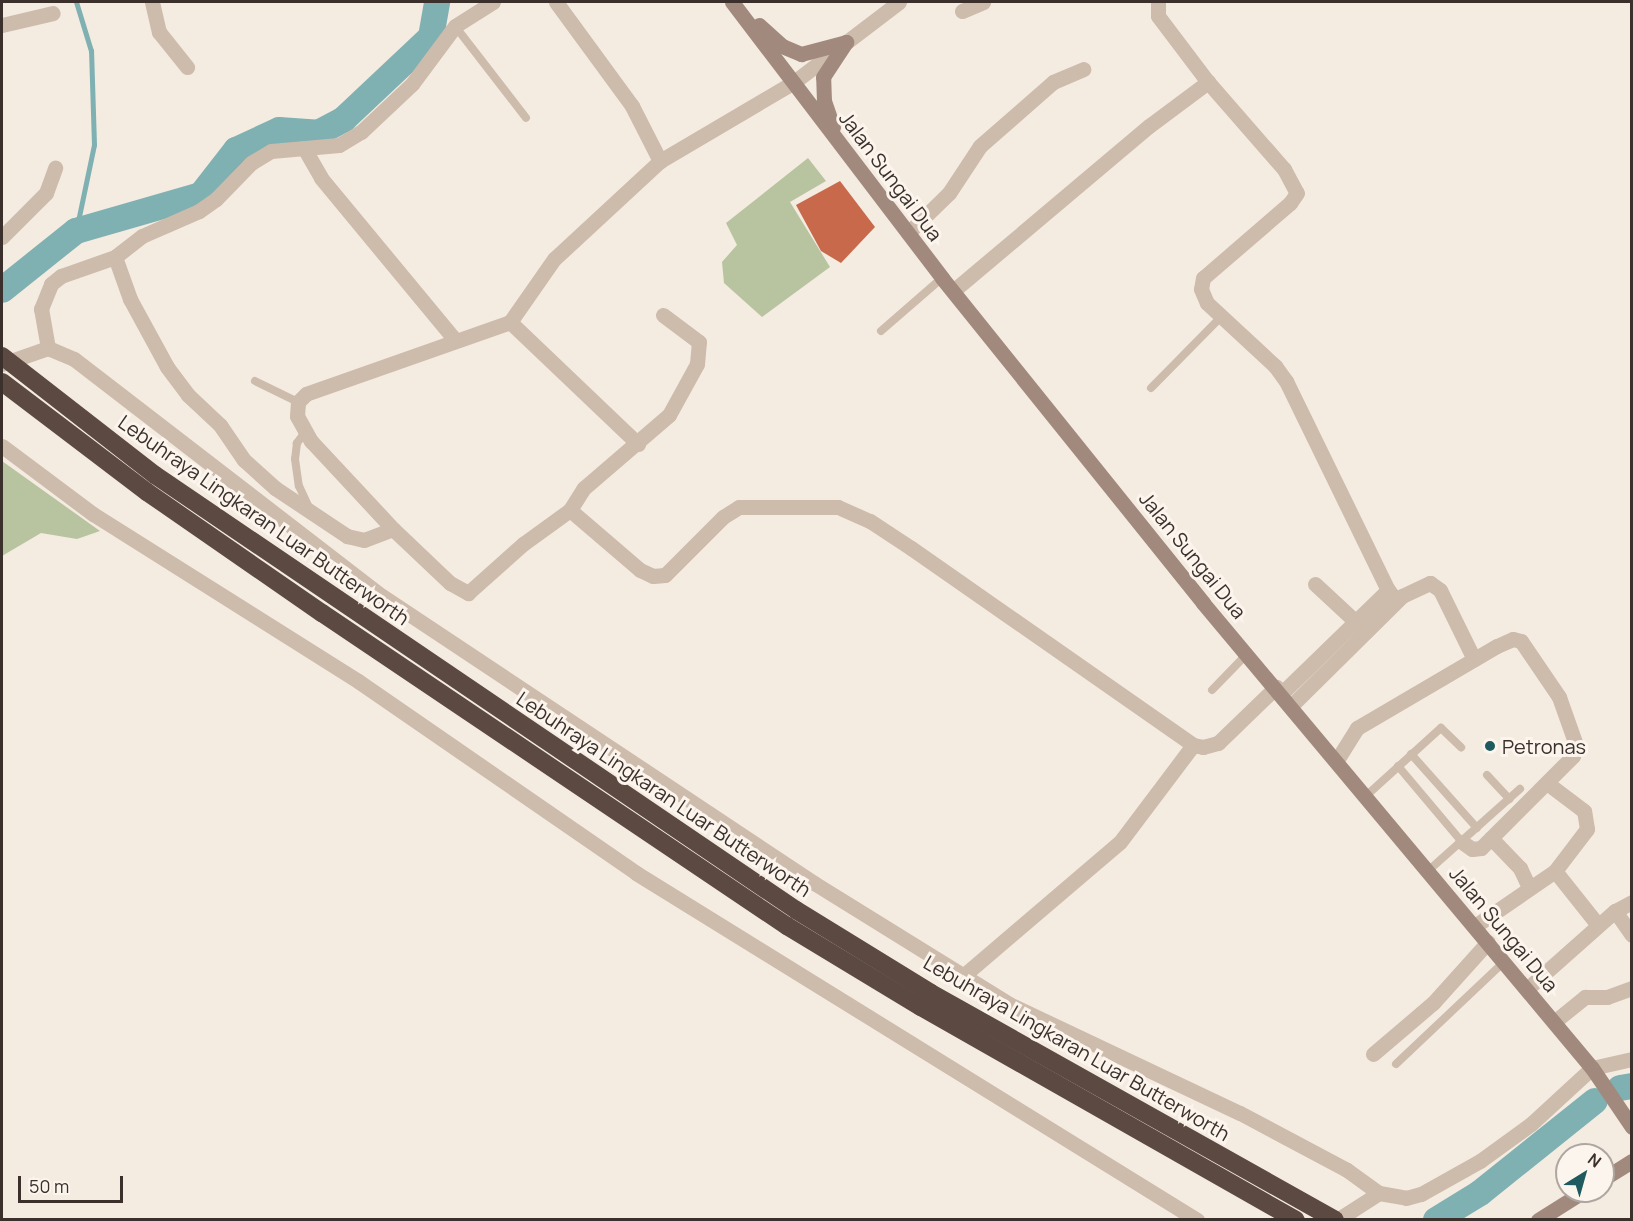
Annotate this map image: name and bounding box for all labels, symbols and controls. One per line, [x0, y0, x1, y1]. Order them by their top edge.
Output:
street label: Jalan Sungai Dua [834, 106, 948, 246]
street label: Lebuhraya Lingkaran Luar Butterworth [114, 410, 414, 630]
street label: Jalan Sungai Dua [1135, 487, 1251, 623]
street label: Lebuhraya Lingkaran Luar Butterworth [512, 686, 816, 902]
place label: Petronas [1502, 734, 1586, 758]
marker: Petronas [1483, 739, 1497, 753]
street label: Jalan Sungai Dua [1445, 861, 1563, 997]
street label: Lebuhraya Lingkaran Luar Butterworth [920, 950, 1234, 1146]
north arrow [1555, 1143, 1615, 1203]
text: N [1583, 1148, 1606, 1172]
scale bar [21, 1164, 126, 1202]
text: 50 m [29, 1174, 69, 1198]

